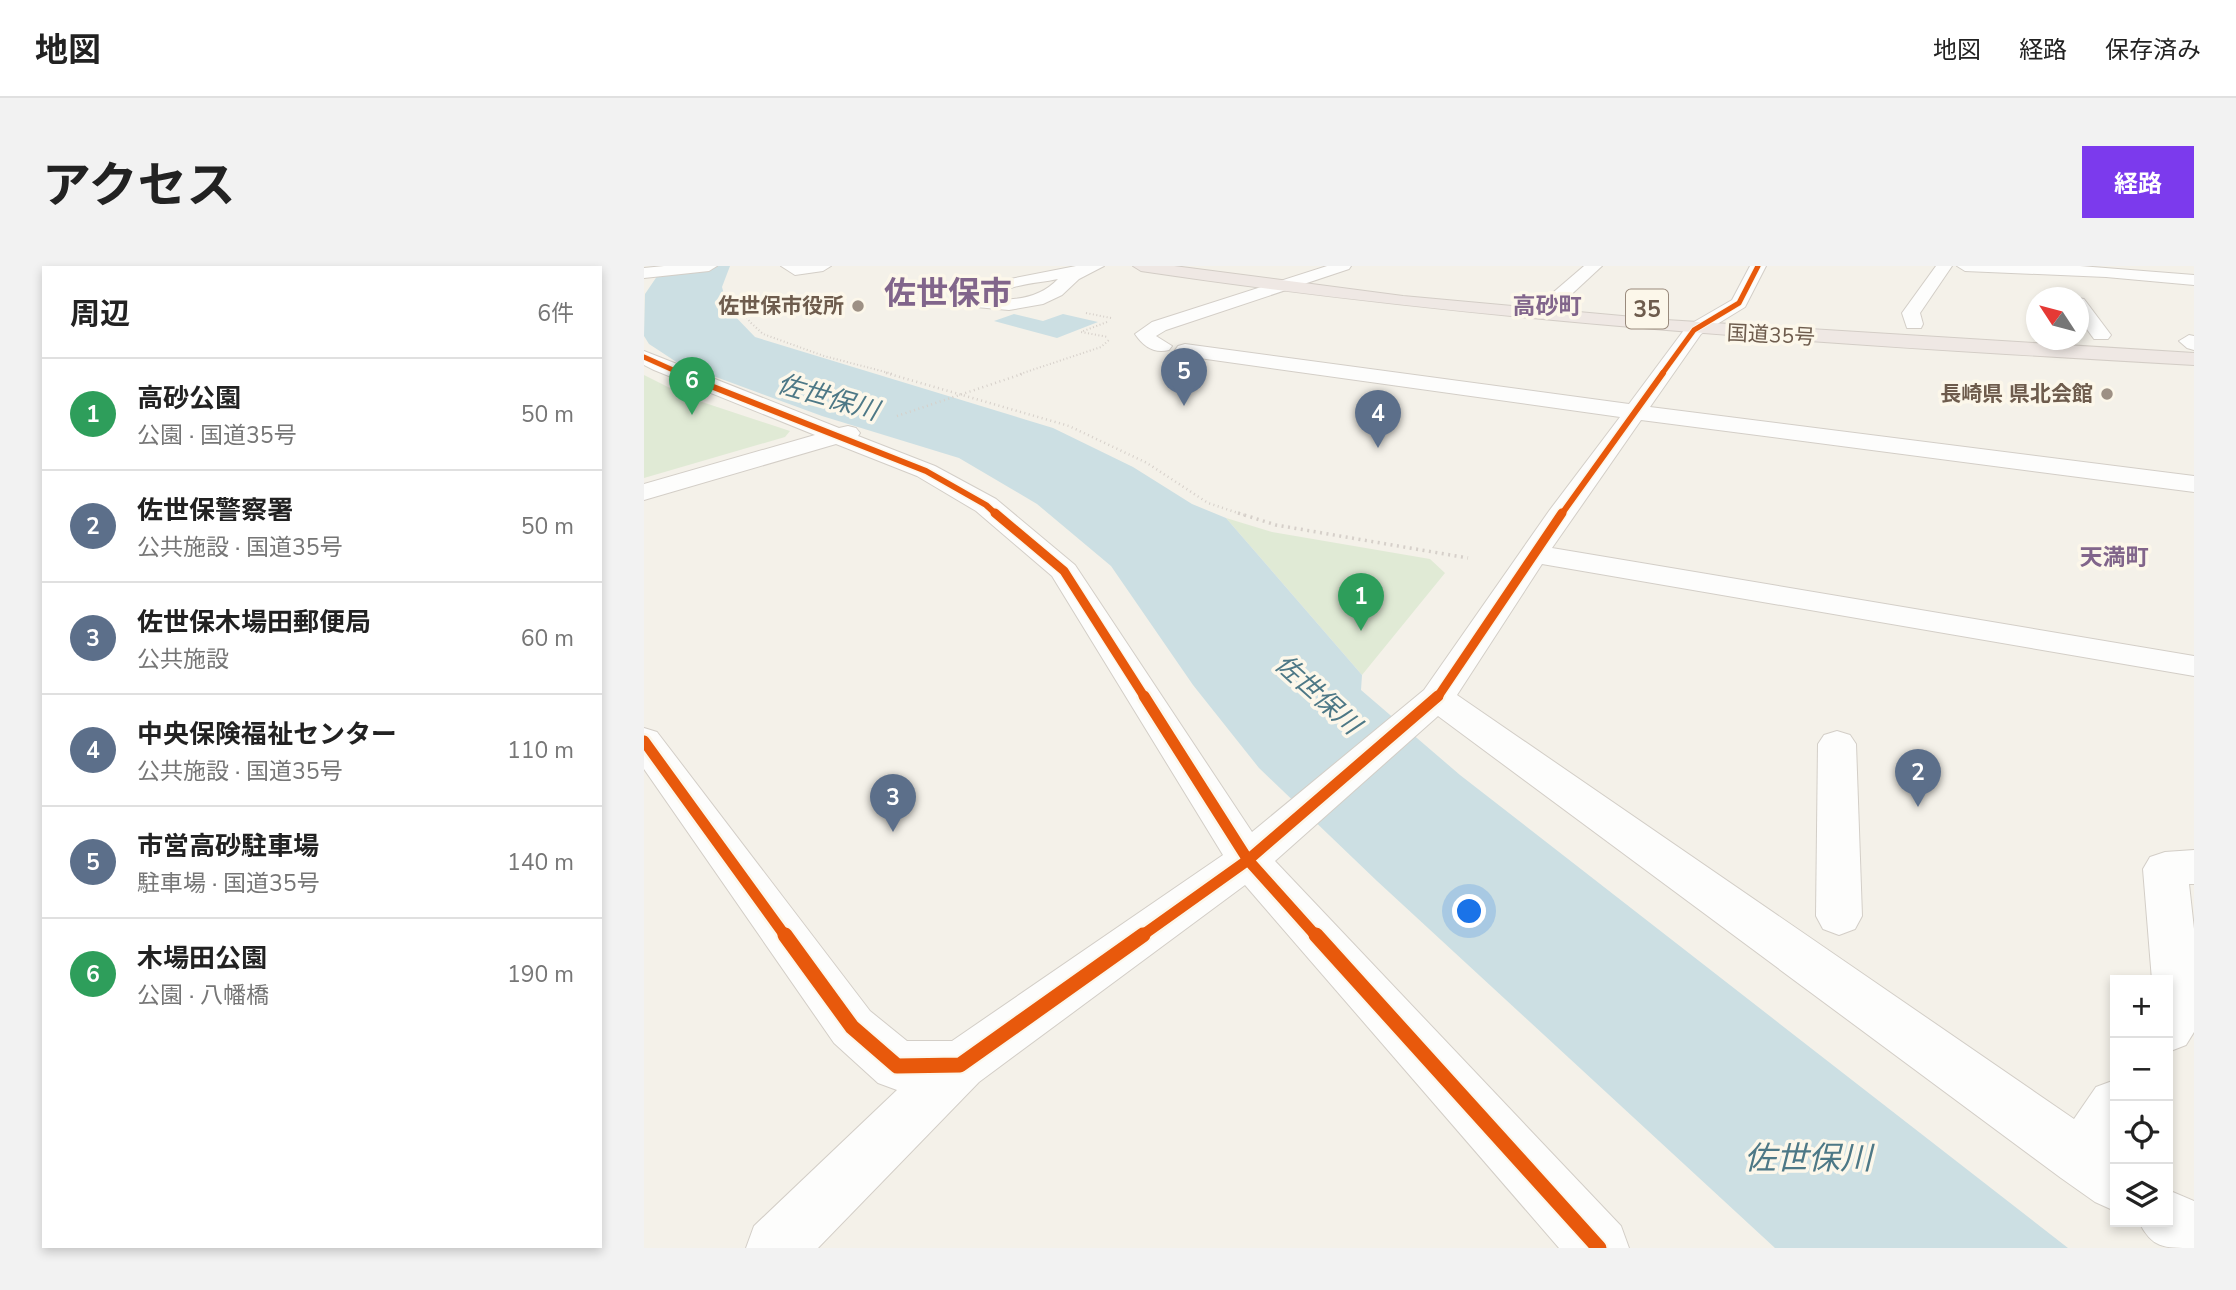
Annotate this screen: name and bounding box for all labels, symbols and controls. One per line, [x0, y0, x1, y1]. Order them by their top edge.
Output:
text: 地図 [35, 28, 101, 73]
text: 地図 [1933, 34, 1981, 66]
text: 経路 [2019, 34, 2067, 66]
text: 保存済み [2105, 34, 2201, 66]
button: 経路 [2082, 146, 2194, 218]
text: アクセス [42, 152, 236, 219]
district label: 佐世保市 [884, 272, 1012, 315]
north arrow [2026, 287, 2089, 350]
road number: 35 [1626, 290, 1668, 328]
district label: 高砂町 [1513, 291, 1582, 322]
place label: 佐世保市役所 [718, 292, 844, 320]
text: 周辺 [70, 294, 130, 335]
text: 6件 [537, 298, 574, 329]
marker: 佐世保市役所 [850, 298, 866, 314]
street label: 国道35号 [1726, 319, 1816, 351]
pin: 5 [1161, 348, 1207, 406]
pin: 6 [669, 357, 715, 415]
water label: 佐世保川 [773, 366, 886, 429]
place label: 長崎県 県北会館 [1940, 380, 2093, 408]
text: 高砂公園 [137, 381, 241, 416]
marker: 長崎県 県北会館 [2099, 386, 2115, 402]
pin: 4 [1355, 390, 1401, 448]
text: 1 [86, 399, 100, 430]
text: 50 m [521, 399, 574, 430]
text: 公園 · 国道35号 [137, 420, 297, 451]
text: 佐世保警察署 [137, 493, 293, 528]
text: 2 [86, 511, 100, 542]
text: 50 m [521, 511, 574, 542]
text: 公共施設 · 国道35号 [137, 532, 343, 563]
district label: 天満町 [2080, 542, 2149, 573]
pin: 1 [1338, 573, 1384, 631]
text: 佐世保木場田郵便局 [137, 605, 371, 640]
text: 3 [86, 623, 100, 654]
text: 60 m [521, 623, 574, 654]
text: 公共施設 [137, 644, 229, 675]
water label: 佐世保川 [1267, 647, 1370, 744]
text: 中央保険福祉センター [137, 717, 397, 752]
text: 4 [86, 735, 100, 766]
text: 110 m [507, 735, 574, 766]
pin: 2 [1895, 749, 1941, 807]
text: 公共施設 · 国道35号 [137, 756, 343, 787]
pin: 3 [870, 774, 916, 832]
text: 市営高砂駐車場 [137, 829, 319, 864]
text: 5 [86, 847, 100, 878]
text: 140 m [507, 847, 574, 878]
text: 駐車場 · 国道35号 [137, 868, 320, 899]
your location [1452, 894, 1486, 928]
text: 木場田公園 [137, 941, 267, 976]
text: 6 [86, 959, 100, 990]
text: 190 m [507, 959, 574, 990]
map controls [2110, 975, 2173, 1227]
button: + [2110, 975, 2173, 1038]
text: 公園 · 八幡橋 [137, 980, 269, 1011]
button: − [2110, 1038, 2173, 1101]
button: locate [2110, 1101, 2173, 1164]
water label: 佐世保川 [1744, 1137, 1875, 1180]
button: layers [2110, 1164, 2173, 1227]

